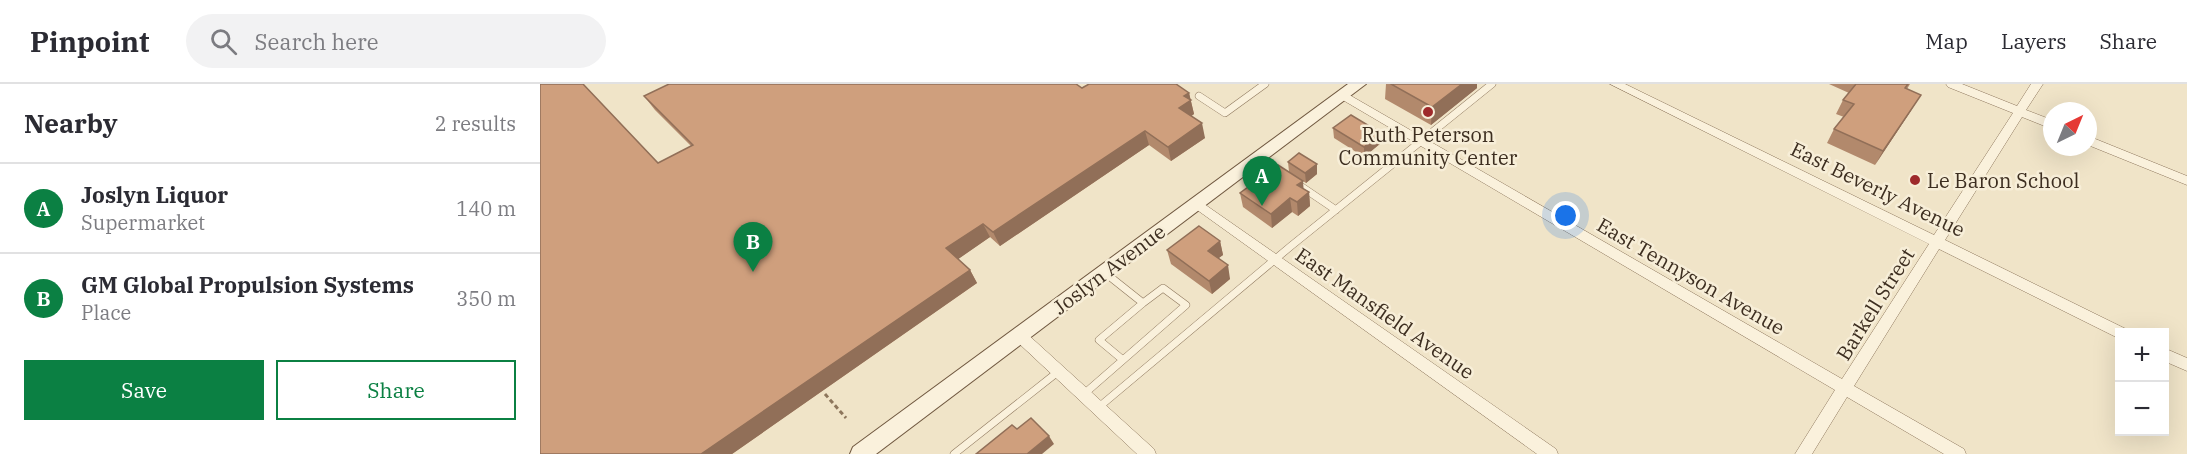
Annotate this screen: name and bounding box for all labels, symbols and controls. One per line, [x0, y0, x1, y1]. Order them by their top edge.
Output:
search box [186, 14, 606, 68]
text: Pinpoint [30, 23, 150, 60]
icon: search [207, 25, 240, 58]
text: Search here [255, 27, 378, 56]
text: Map [1925, 27, 1968, 55]
text: Layers [2001, 27, 2067, 55]
text: Share [2100, 27, 2157, 55]
north arrow [2043, 102, 2097, 156]
marker: Ruth Peterson Community Center [1421, 105, 1435, 119]
text: Nearby [24, 106, 118, 140]
text: 2 results [435, 110, 516, 137]
place label: Ruth Peterson Community Center [1339, 121, 1518, 171]
street label: East Beverly Avenue [1786, 135, 1970, 243]
pin: A [1242, 156, 1282, 206]
place label: Le Baron School [1927, 167, 2079, 194]
marker: Le Baron School [1908, 173, 1922, 187]
text: Joslyn Liquor [81, 180, 228, 209]
text: A [37, 195, 50, 222]
text: 140 m [456, 195, 516, 222]
your location [1551, 201, 1580, 230]
text: Supermarket [81, 209, 205, 236]
street label: East Tennyson Avenue [1592, 211, 1790, 341]
street label: Joslyn Avenue [1047, 218, 1171, 320]
pin: B [734, 222, 772, 272]
street label: East Mansfield Avenue [1290, 241, 1480, 385]
street label: Barkell Street [1830, 243, 1920, 365]
text: GM Global Propulsion Systems [81, 270, 414, 299]
text: B [36, 285, 51, 312]
text: 350 m [456, 285, 516, 312]
text: Place [81, 299, 131, 326]
map controls [2115, 328, 2169, 436]
button: + [2115, 328, 2169, 382]
button: Save [24, 360, 264, 420]
button: Share [276, 360, 516, 420]
button: − [2115, 382, 2169, 436]

